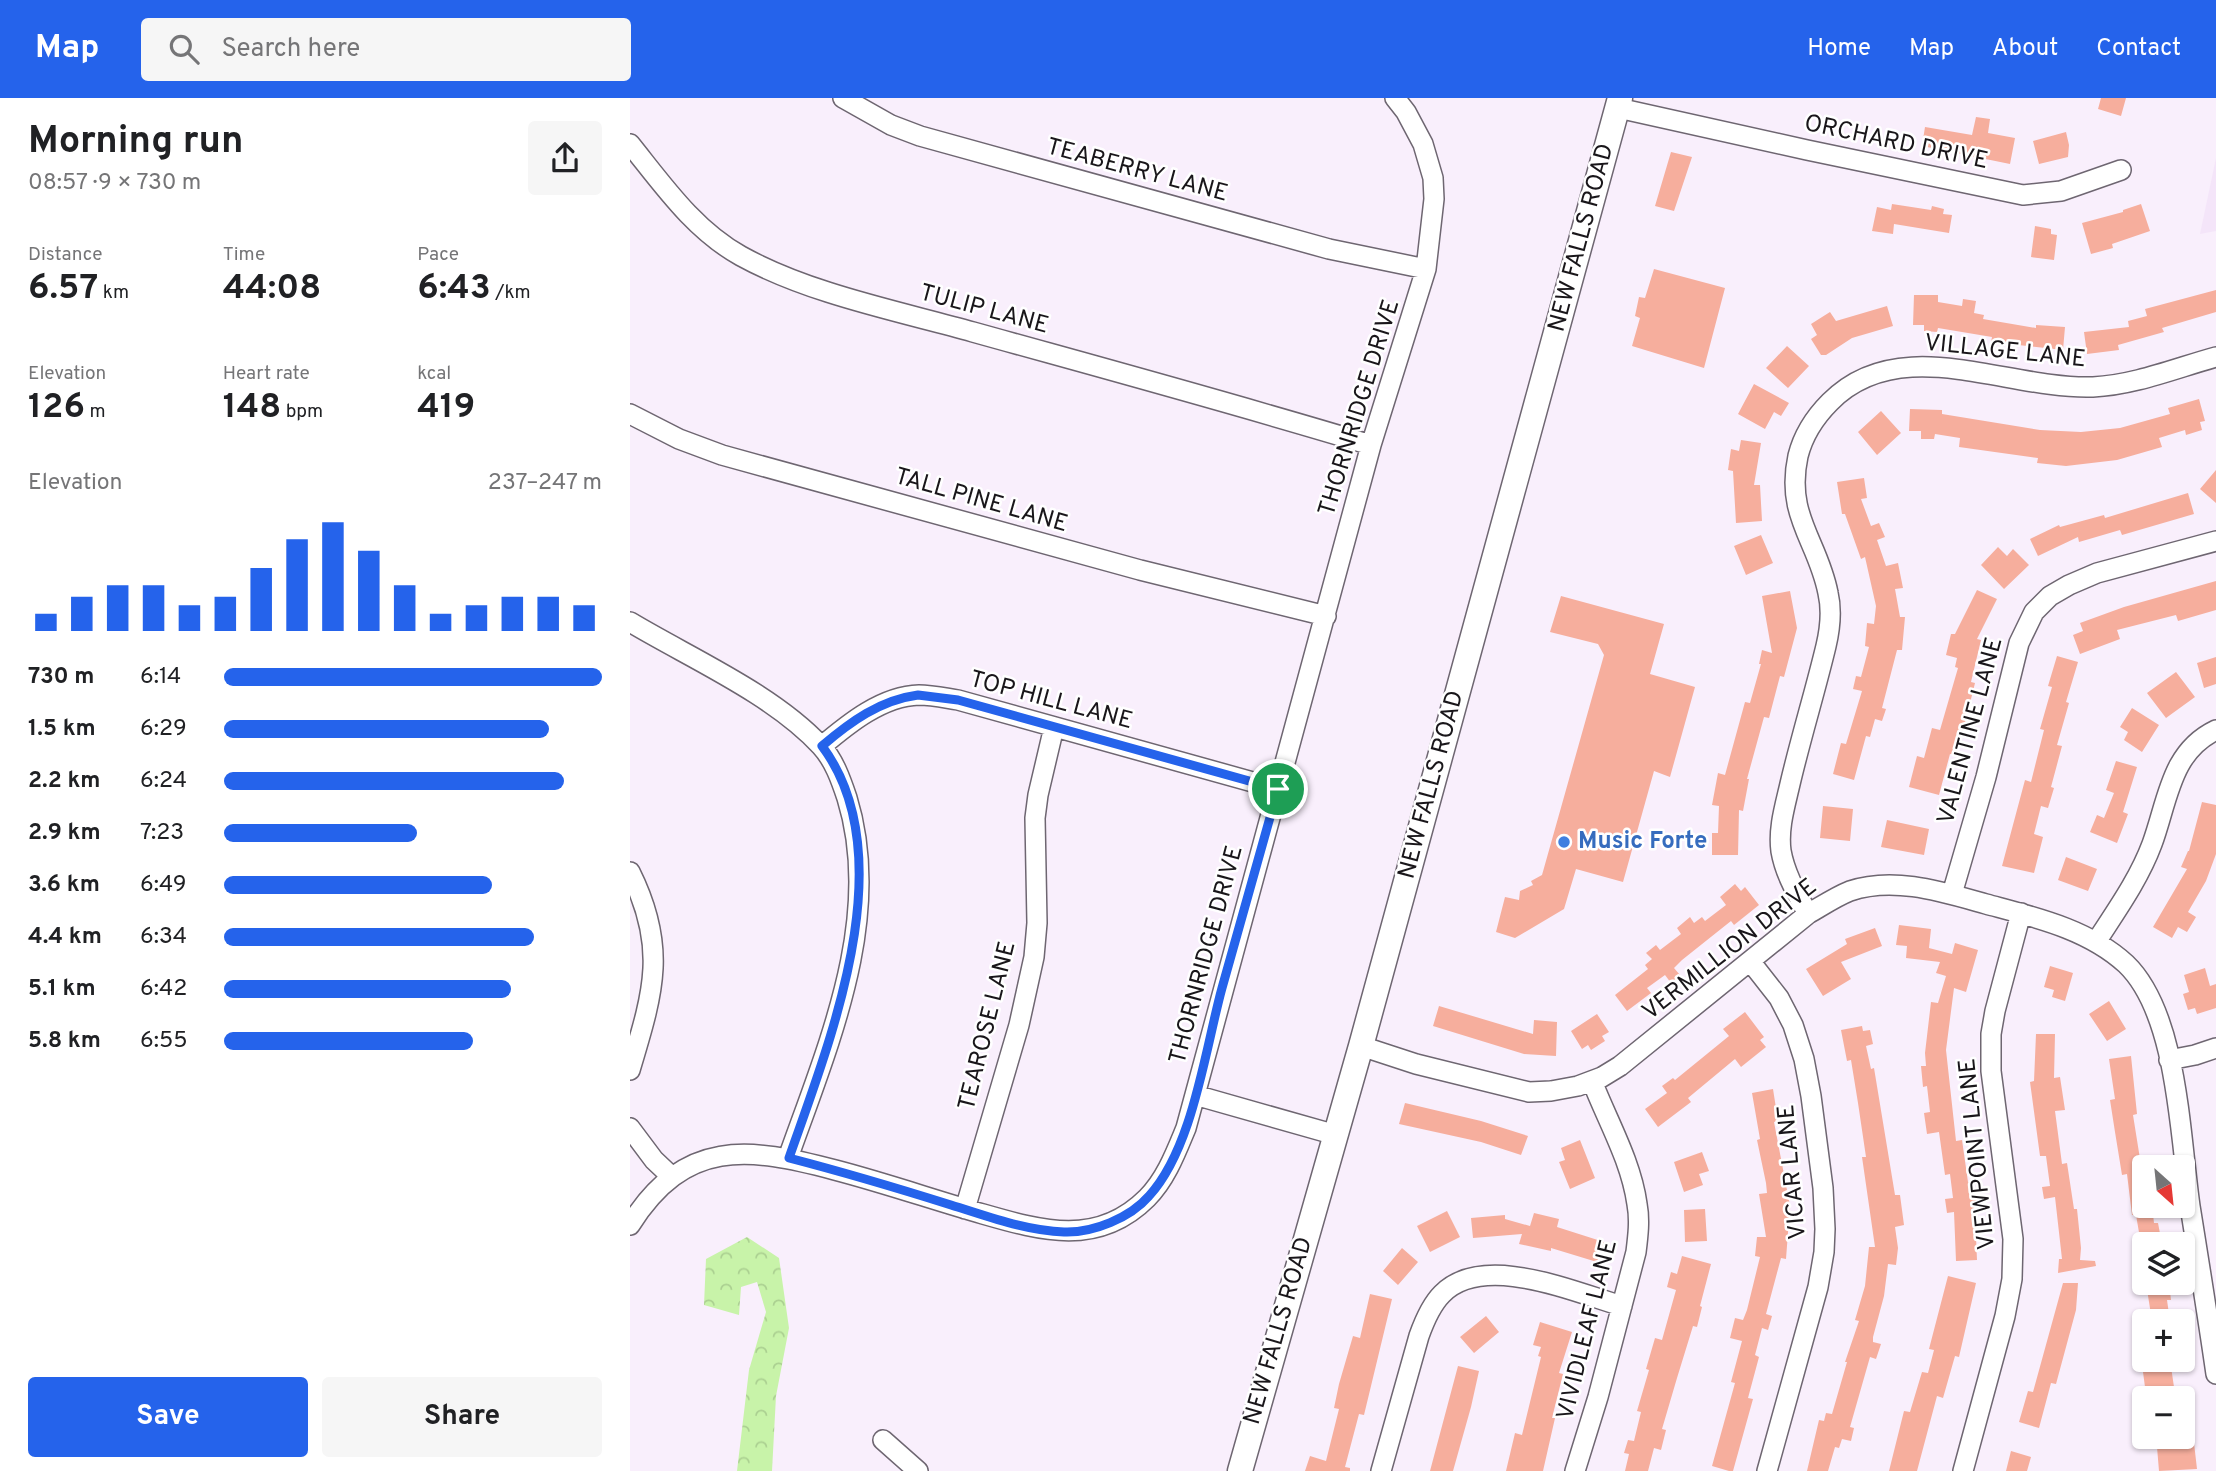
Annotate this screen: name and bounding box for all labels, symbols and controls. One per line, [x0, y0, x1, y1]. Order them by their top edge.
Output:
search box [141, 18, 631, 81]
text: Map [35, 28, 99, 70]
icon: search [165, 30, 203, 68]
text: Search here [221, 33, 360, 66]
text: Home [1807, 34, 1871, 64]
text: Map [1909, 34, 1954, 64]
text: About [1992, 34, 2058, 64]
text: Contact [2096, 34, 2181, 64]
street label: ORCHARD DRIVE [1801, 109, 1991, 177]
text: Morning run [28, 118, 244, 167]
button: share [528, 121, 602, 195]
street label: TEABERRY LANE [1043, 132, 1231, 210]
street label: NEW FALLS ROAD [1542, 141, 1622, 335]
text: 08:57 · 9 × 730 m [28, 169, 201, 198]
text: Distance [28, 243, 103, 267]
text: Time [223, 243, 265, 267]
text: Pace [417, 243, 459, 267]
text: 6.57 [28, 267, 98, 311]
text: 44:08 [223, 267, 321, 311]
text: 6:43 [417, 267, 491, 311]
street label: TULIP LANE [916, 278, 1052, 342]
text: km [98, 281, 129, 305]
text: /km [491, 281, 531, 305]
street label: THORNRIDGE DRIVE [1313, 296, 1407, 520]
street label: VILLAGE LANE [1923, 329, 2087, 375]
text: Elevation [28, 362, 106, 386]
text: Heart rate [223, 362, 310, 386]
text: kcal [417, 362, 451, 386]
text: 126 [28, 386, 85, 430]
text: 148 [223, 386, 281, 430]
text: 419 [417, 386, 475, 430]
text: m [85, 400, 105, 424]
text: bpm [281, 400, 323, 424]
street label: TALL PINE LANE [891, 462, 1071, 540]
text: Elevation [28, 469, 123, 498]
text: 237–247 m [488, 469, 602, 498]
street label: VALENTINE LANE [1932, 634, 2010, 828]
text: 730 m [28, 663, 94, 692]
text: 6:14 [140, 663, 181, 692]
street label: TOP HILL LANE [966, 665, 1136, 737]
street label: NEW FALLS ROAD [1392, 688, 1472, 882]
text: 1.5 km [28, 715, 96, 744]
text: 6:29 [140, 715, 187, 744]
pin [1248, 759, 1308, 819]
text: 2.2 km [28, 767, 101, 796]
text: 6:24 [140, 767, 187, 796]
icon: arrive [1259, 770, 1297, 808]
text: 2.9 km [28, 819, 101, 848]
text: 7:23 [140, 819, 184, 848]
place label: Music Forte [1578, 827, 1707, 857]
marker: Music Forte [1556, 834, 1572, 850]
street label: THORNRIDGE DRIVE [1163, 842, 1251, 1068]
text: 3.6 km [28, 871, 100, 900]
text: 6:49 [140, 871, 187, 900]
street label: VERMILLION DRIVE [1637, 873, 1823, 1027]
text: 4.4 km [28, 923, 102, 952]
text: 6:34 [140, 923, 187, 952]
street label: TEAROSE LANE [953, 938, 1023, 1114]
text: 5.1 km [28, 975, 96, 1004]
text: 6:42 [140, 975, 187, 1004]
text: 5.8 km [28, 1027, 101, 1056]
text: 6:55 [140, 1027, 187, 1056]
street label: VIEWPOINT LANE [1953, 1057, 2003, 1251]
street label: VICAR LANE [1772, 1103, 1814, 1241]
north arrow [2132, 1155, 2194, 1218]
map controls [2132, 1155, 2195, 1449]
button: layers [2132, 1232, 2195, 1295]
street label: NEW FALLS ROAD [1238, 1234, 1320, 1428]
street label: VIVIDLEAF LANE [1551, 1237, 1625, 1423]
button: + [2132, 1309, 2195, 1372]
button: Save [28, 1377, 308, 1457]
button: Share [322, 1377, 602, 1457]
button: − [2132, 1386, 2195, 1449]

